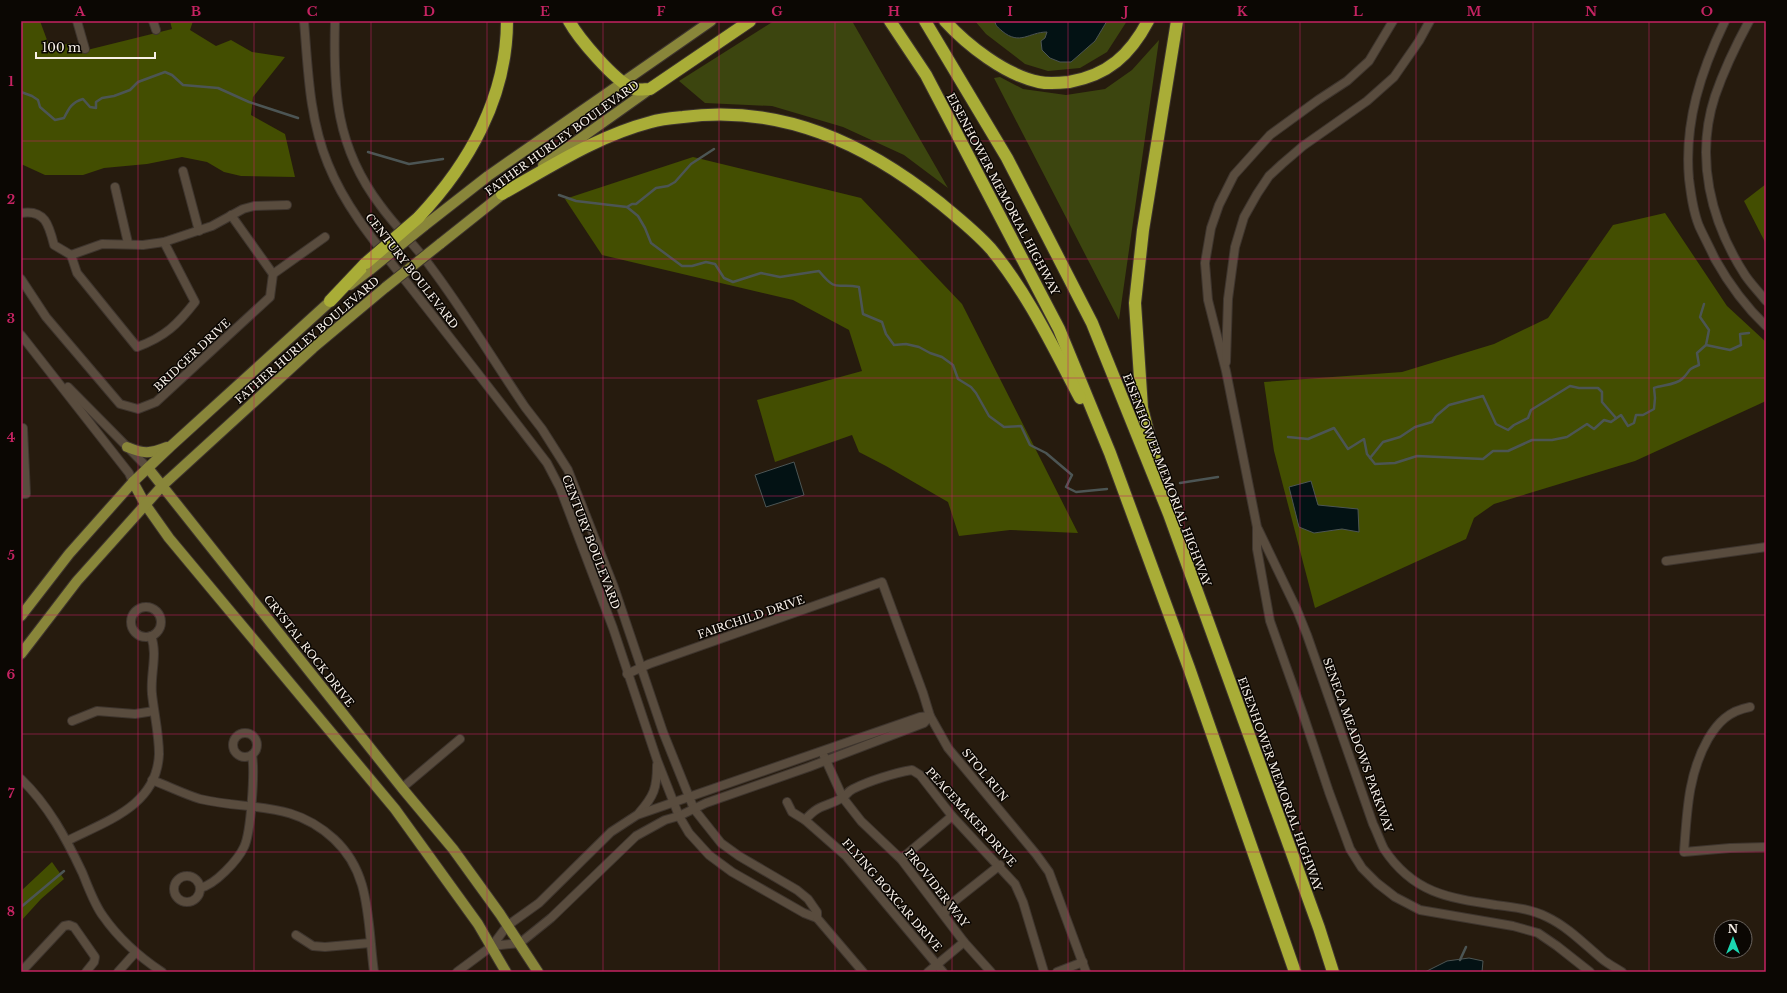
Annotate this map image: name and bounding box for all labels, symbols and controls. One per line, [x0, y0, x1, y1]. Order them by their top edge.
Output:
text: A [74, 3, 86, 20]
text: B [191, 3, 201, 20]
text: C [307, 3, 318, 20]
text: D [423, 3, 435, 20]
text: E [540, 3, 550, 20]
text: F [657, 3, 666, 20]
text: G [771, 3, 783, 20]
text: H [888, 3, 900, 20]
text: I [1007, 3, 1013, 20]
text: J [1120, 3, 1129, 20]
text: K [1237, 3, 1248, 20]
text: L [1353, 3, 1363, 20]
text: M [1467, 3, 1482, 20]
text: N [1585, 3, 1597, 20]
text: O [1701, 3, 1713, 20]
scale bar [36, 34, 155, 60]
text: 100 m [42, 40, 81, 55]
text: 1 [8, 73, 14, 90]
street label: FATHER HURLEY BOULEVARD [482, 77, 642, 199]
street label: EISENHOWER MEMORIAL HIGHWAY [944, 91, 1063, 298]
text: 2 [7, 191, 15, 208]
street label: CENTURY BOULEVARD [362, 210, 462, 332]
street label: FATHER HURLEY BOULEVARD [232, 273, 382, 407]
text: 3 [7, 310, 15, 327]
street label: BRIDGER DRIVE [151, 316, 233, 394]
street label: EISENHOWER MEMORIAL HIGHWAY [1120, 372, 1215, 589]
text: 4 [7, 429, 16, 446]
street label: CENTURY BOULEVARD [559, 473, 623, 611]
text: 5 [7, 547, 15, 564]
street label: CRYSTAL ROCK DRIVE [261, 592, 357, 710]
street label: FAIRCHILD DRIVE [696, 592, 806, 642]
street label: SENECA MEADOWS PARKWAY [1320, 656, 1397, 835]
text: 6 [7, 666, 16, 683]
street label: EISENHOWER MEMORIAL HIGHWAY [1235, 675, 1326, 894]
street label: STOL RUN [959, 746, 1011, 804]
street label: PEACEMAKER DRIVE [923, 765, 1019, 869]
text: 7 [8, 785, 15, 802]
street label: FLYING BOXCAR DRIVE [839, 836, 945, 954]
street label: PROVIDER WAY [902, 846, 973, 931]
text: 8 [7, 903, 15, 920]
north arrow [1713, 919, 1753, 959]
text: N [1728, 922, 1739, 936]

